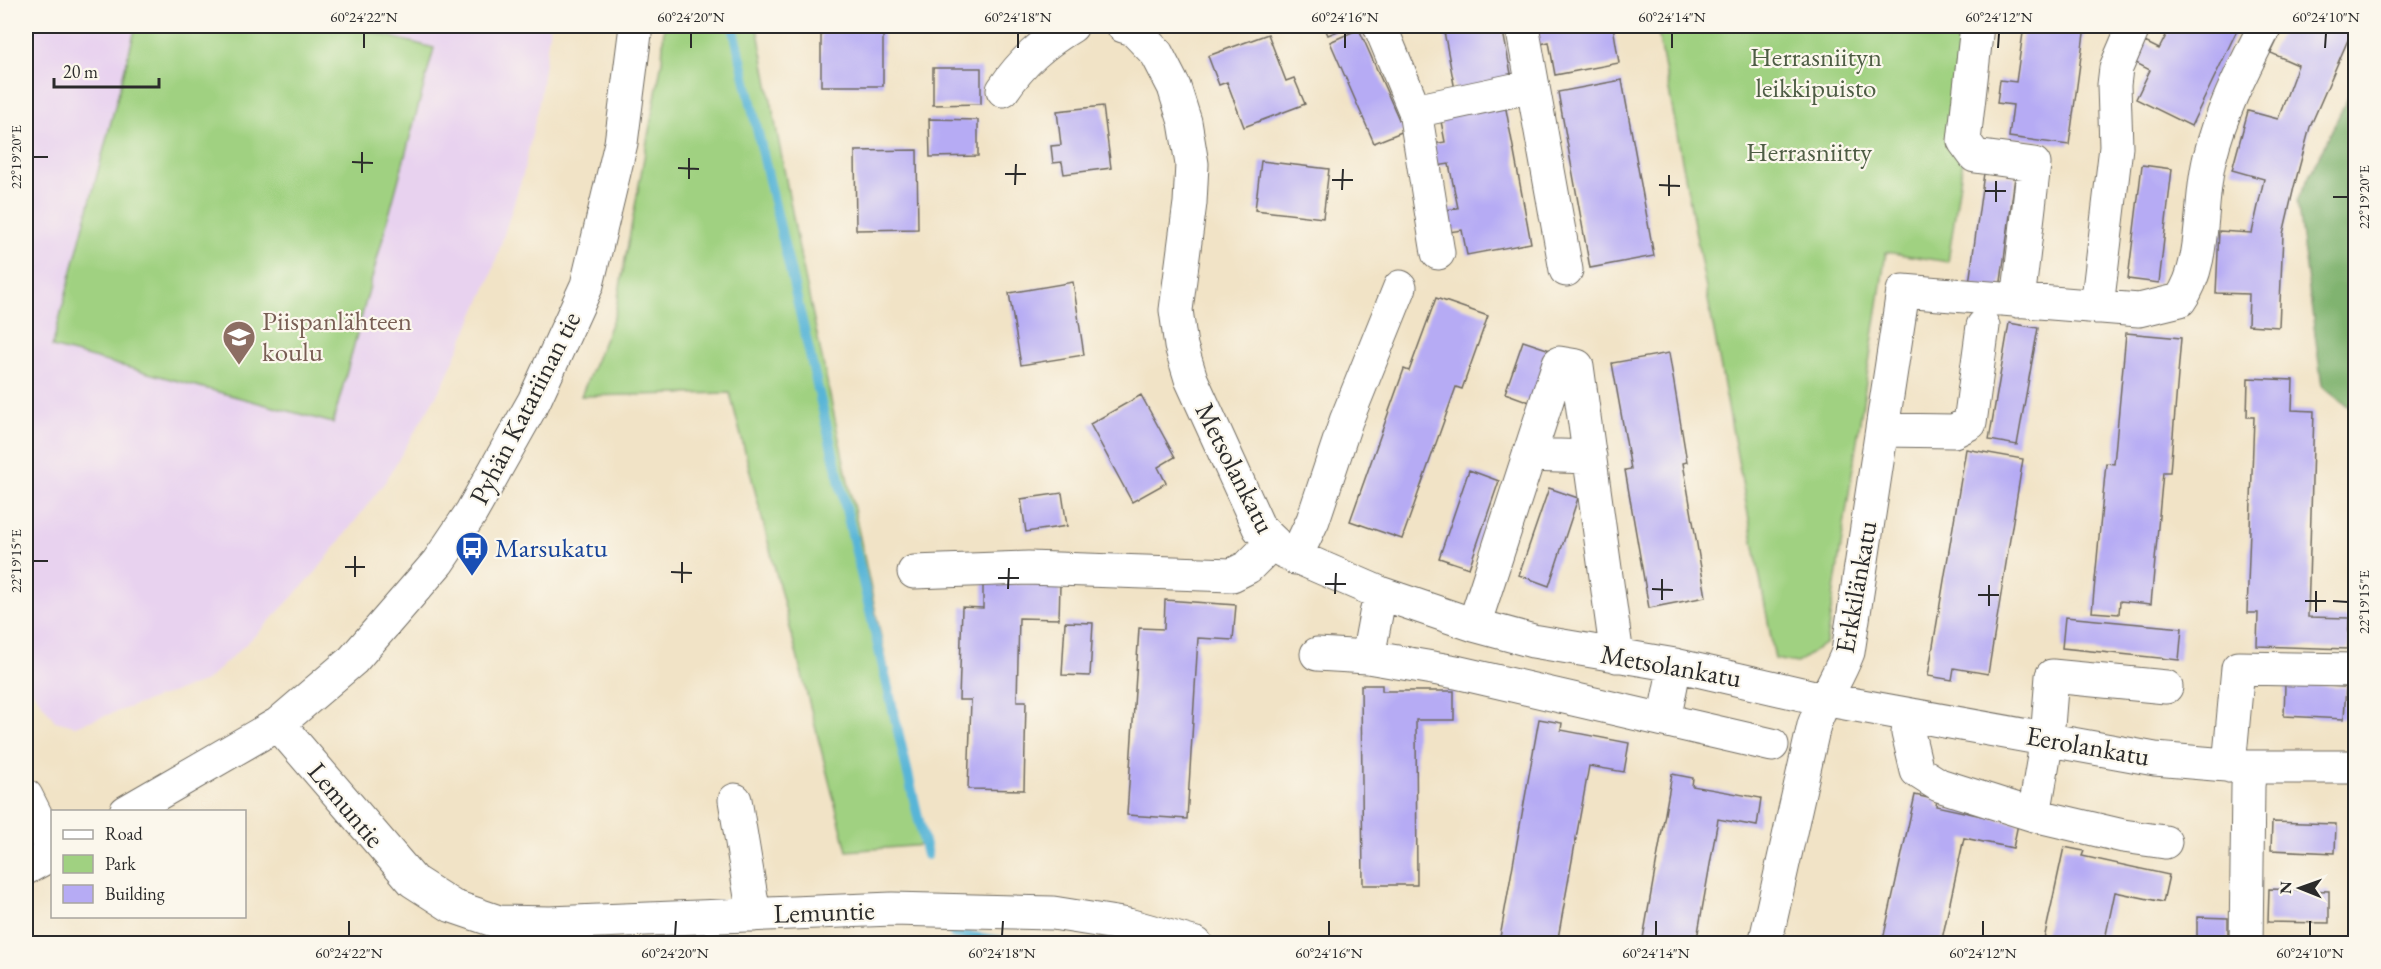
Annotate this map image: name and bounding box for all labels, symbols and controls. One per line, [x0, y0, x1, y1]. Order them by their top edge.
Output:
text: 60°24'22"N [330, 7, 398, 26]
text: 60°24'20"N [657, 7, 725, 26]
text: 60°24'18"N [984, 7, 1052, 26]
text: 60°24'16"N [1311, 7, 1379, 26]
text: 60°24'14"N [1638, 7, 1706, 26]
text: 60°24'12"N [1965, 7, 2033, 26]
text: 60°24'10"N [2292, 7, 2360, 26]
park label: Herrasniityn leikkipuisto [1750, 39, 1882, 105]
scale bar [54, 51, 159, 89]
text: 20 m [63, 60, 98, 83]
text: 22°19'20"E [6, 124, 25, 189]
park label: Herrasniitty [1746, 134, 1872, 169]
text: 22°19'20"E [2354, 164, 2373, 229]
place label: Piispanlähteen koulu [262, 303, 412, 369]
street label: Pyhän Katariinan tie [461, 305, 588, 510]
school or university icon: Piispanlähteen koulu [221, 319, 257, 366]
street label: Metsolankatu [1188, 397, 1283, 539]
street label: Erkkilänkatu [1827, 518, 1884, 656]
text: 22°19'15"E [6, 528, 25, 593]
bus stop icon: Marsukatu [454, 530, 490, 577]
place label: Marsukatu [495, 530, 608, 565]
text: 22°19'15"E [2354, 569, 2373, 634]
street label: Metsolankatu [1598, 636, 1744, 695]
street label: Eerolankatu [2024, 717, 2153, 774]
street label: Lemuntie [300, 755, 392, 855]
legend [51, 810, 246, 918]
text: Road [105, 822, 144, 845]
text: Park [105, 852, 136, 875]
north arrow [2270, 858, 2330, 918]
text: N [2275, 881, 2296, 894]
text: Building [105, 882, 165, 905]
street label: Lemuntie [773, 892, 875, 931]
text: 60°24'22"N [315, 943, 383, 962]
text: 60°24'20"N [641, 943, 709, 962]
text: 60°24'18"N [968, 943, 1036, 962]
text: 60°24'16"N [1295, 943, 1363, 962]
text: 60°24'14"N [1622, 943, 1690, 962]
text: 60°24'12"N [1949, 943, 2017, 962]
text: 60°24'10"N [2276, 943, 2344, 962]

